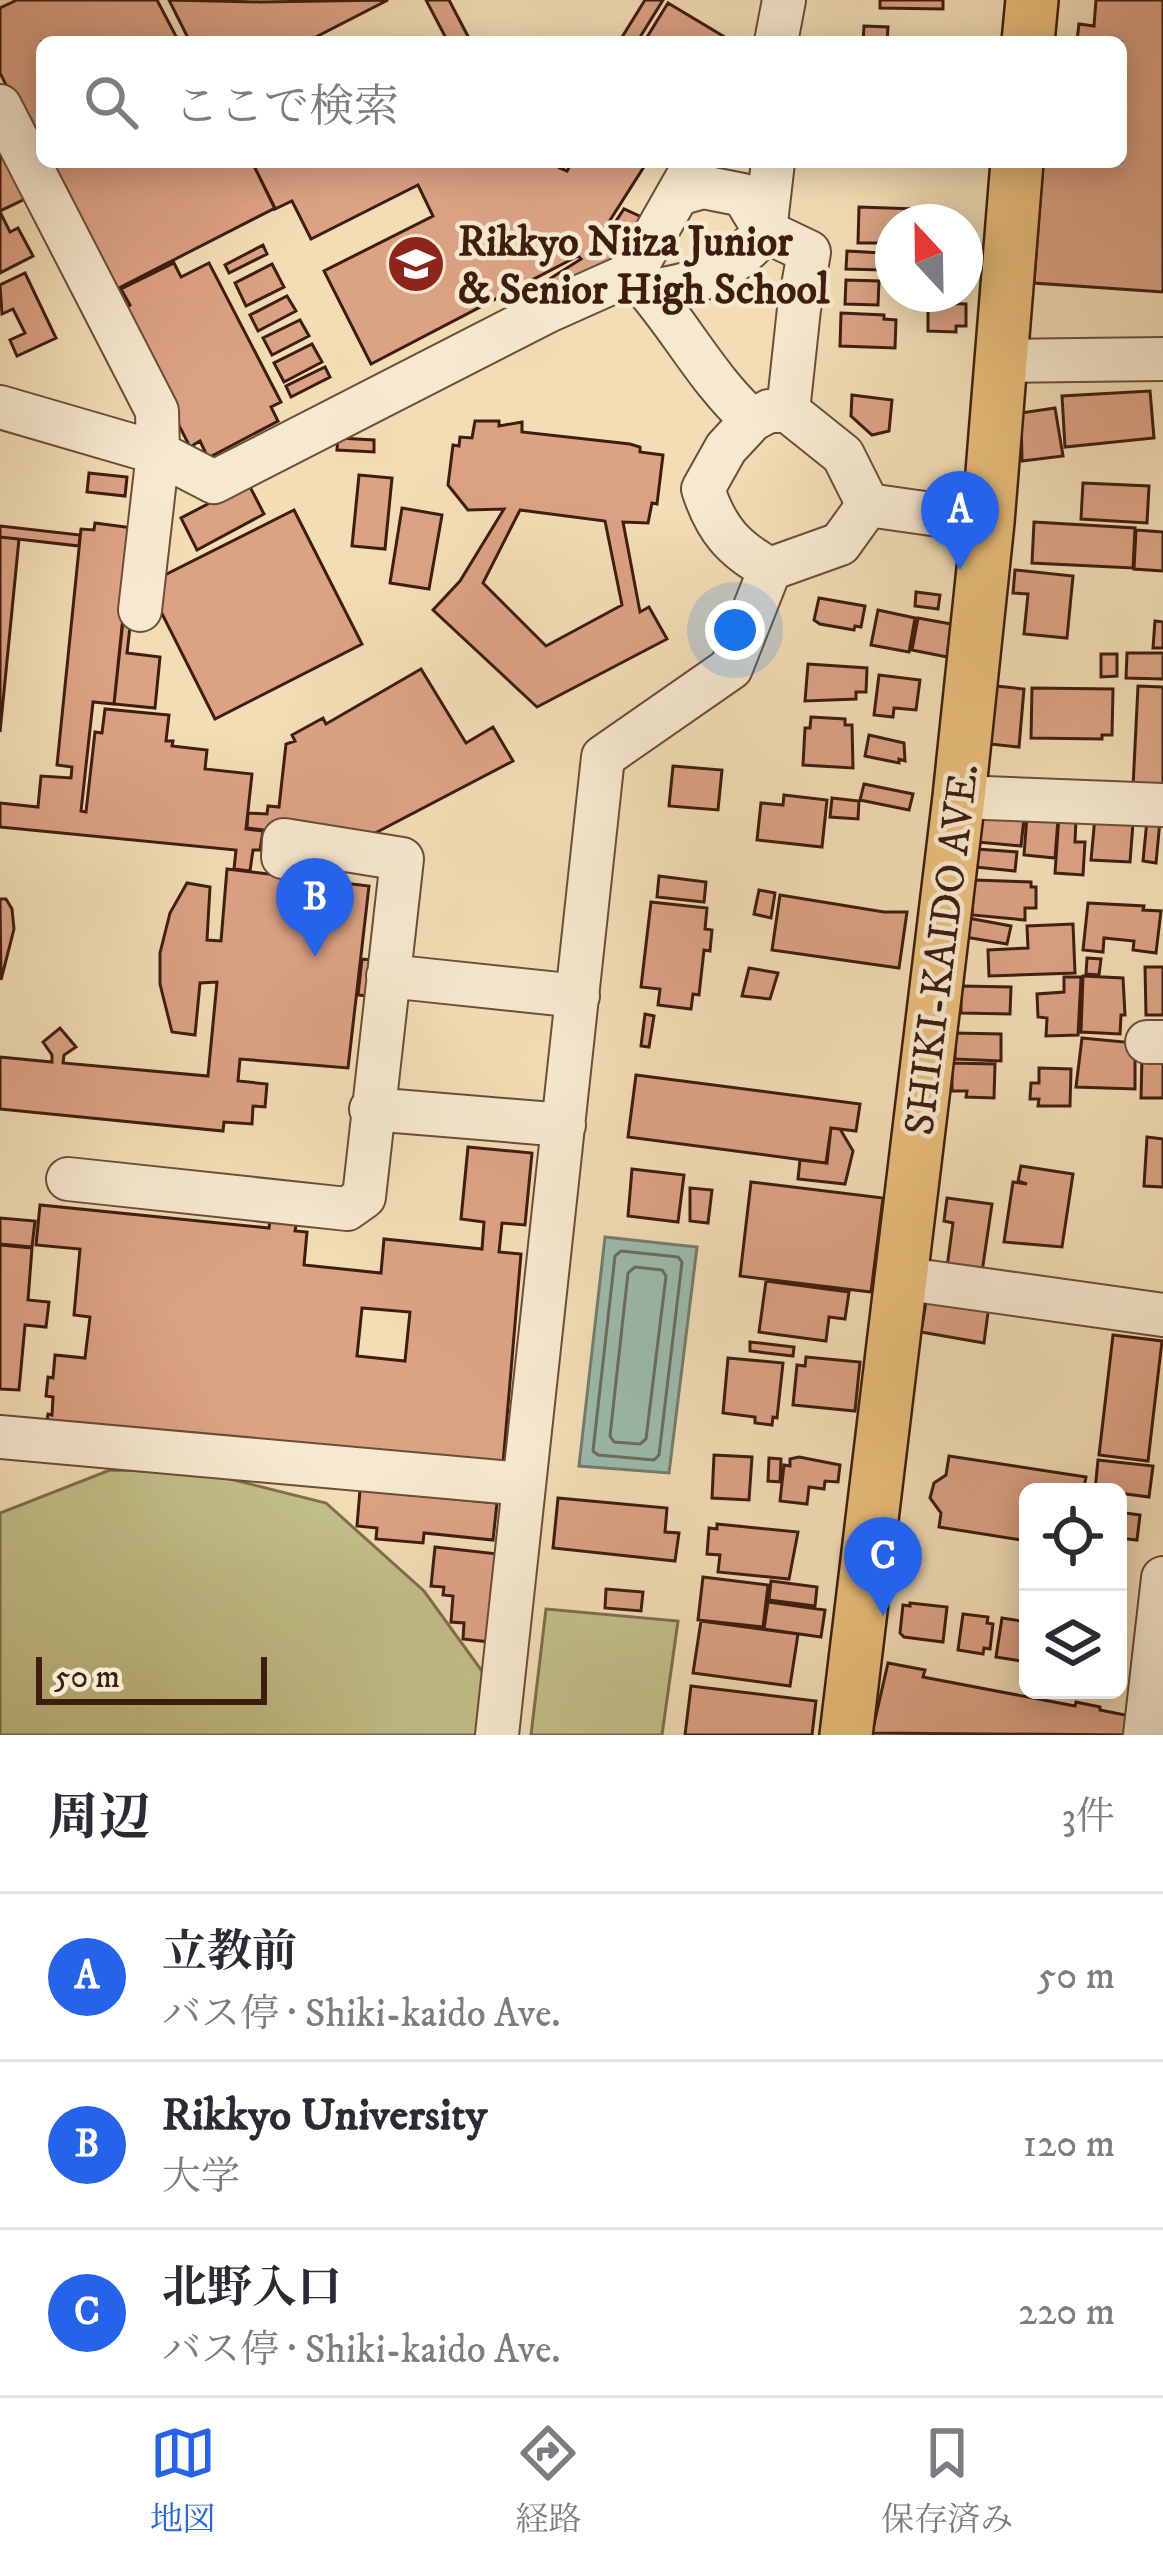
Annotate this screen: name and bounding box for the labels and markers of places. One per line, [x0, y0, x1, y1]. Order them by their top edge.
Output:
place label: Rikkyo Niiza Junior & Senior High School [458, 217, 831, 317]
school or university icon: Rikkyo Niiza Junior & Senior High School [385, 233, 447, 295]
pin: A [921, 471, 999, 570]
pin: B [276, 858, 354, 957]
pin: C [844, 1517, 922, 1616]

